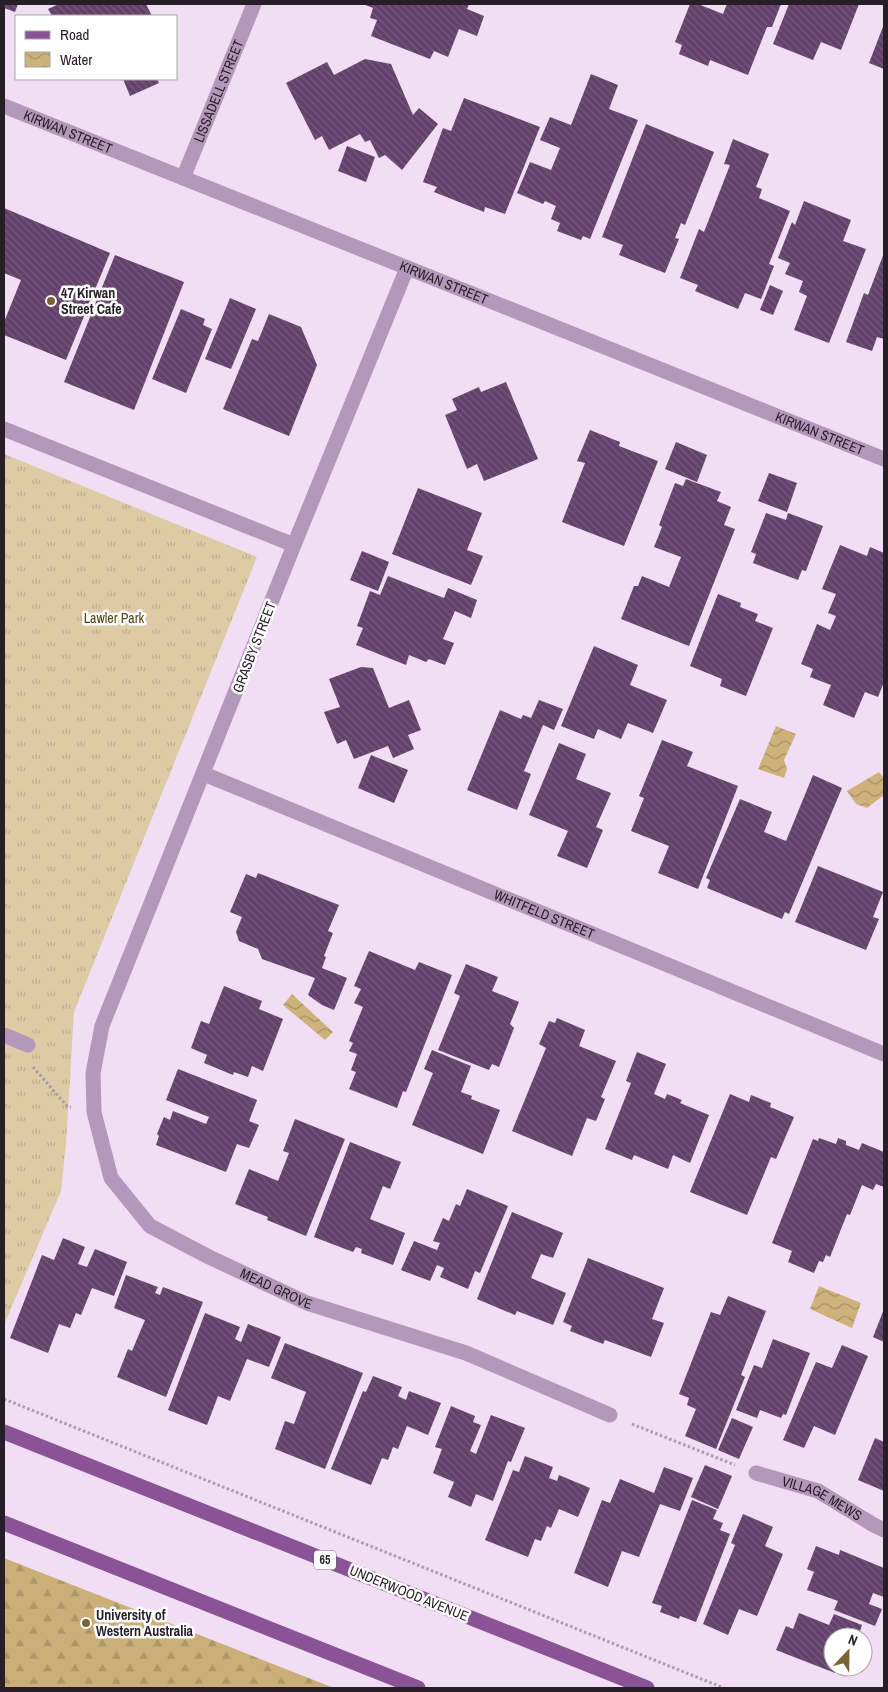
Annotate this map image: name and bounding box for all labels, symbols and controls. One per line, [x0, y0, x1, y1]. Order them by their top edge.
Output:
legend [15, 15, 178, 80]
text: Road [60, 24, 89, 45]
street label: LISSADELL STREET [189, 37, 248, 145]
text: Water [60, 49, 92, 70]
street label: KIRWAN STREET [21, 106, 115, 158]
street label: KIRWAN STREET [397, 257, 491, 308]
place label: 47 Kirwan Street Cafe [61, 284, 122, 318]
marker: 47 Kirwan Street Cafe [45, 295, 57, 307]
street label: KIRWAN STREET [773, 407, 867, 459]
street label: GRASBY STREET [228, 599, 280, 695]
park label: Lawler Park [84, 609, 145, 627]
street label: WHITFELD STREET [491, 885, 597, 943]
street label: MEAD GROVE [237, 1264, 315, 1313]
street label: VILLAGE MEWS [780, 1472, 866, 1525]
road number: 65 [314, 1550, 336, 1570]
street label: UNDERWOOD AVENUE [347, 1561, 471, 1625]
place label: University of Western Australia [96, 1606, 194, 1640]
marker: University of Western Australia [80, 1617, 92, 1629]
north arrow [823, 1627, 873, 1677]
text: N [846, 1630, 860, 1650]

